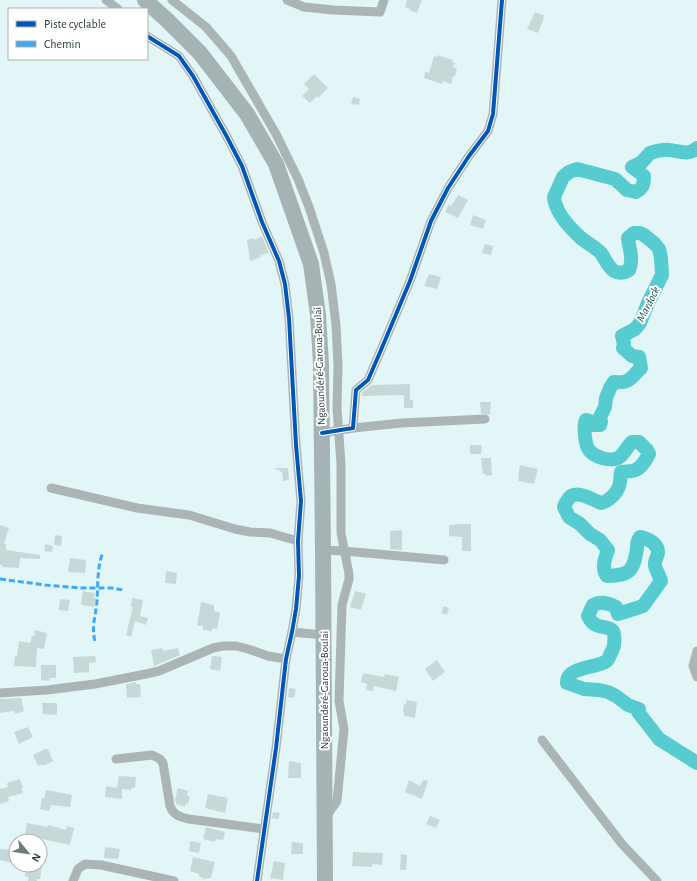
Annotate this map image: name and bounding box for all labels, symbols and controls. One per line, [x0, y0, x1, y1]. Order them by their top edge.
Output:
legend [8, 8, 148, 60]
text: Piste cyclable [44, 18, 106, 31]
text: Chemin [44, 38, 81, 50]
water label: Mardock [634, 284, 662, 324]
street label: Ngaoundéré-Garoua-Boulai [312, 307, 327, 425]
street label: Ngaoundéré-Garoua-Boulai [319, 631, 330, 749]
north arrow [8, 833, 48, 873]
text: N [30, 852, 43, 864]

